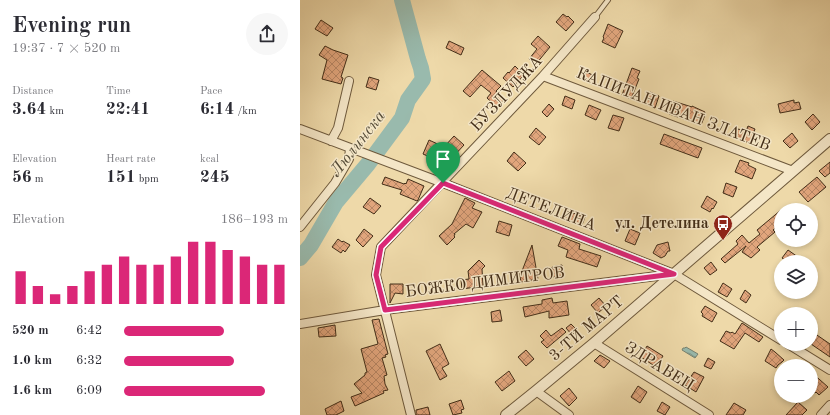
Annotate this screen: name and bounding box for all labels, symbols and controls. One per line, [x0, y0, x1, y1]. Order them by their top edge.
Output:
button: share [246, 13, 288, 55]
text: Evening run [12, 15, 131, 37]
text: 19:37 · 7 × 520 m [12, 42, 120, 55]
street label: БУЗЛУДЖА [468, 53, 546, 135]
street label: КАПИТАН ИВАН ЗЛАТЕВ [574, 66, 772, 154]
text: Distance [12, 86, 53, 97]
text: Time [106, 86, 131, 97]
text: Pace [200, 86, 222, 97]
text: 3.64 [12, 101, 46, 118]
text: 22:41 [106, 101, 150, 118]
text: 6:14 [200, 101, 234, 118]
text: km [46, 106, 64, 117]
text: /km [234, 106, 257, 117]
water label: Люлинска [327, 108, 389, 180]
pin [426, 142, 460, 183]
icon: arrive [432, 148, 454, 170]
text: Elevation [12, 154, 57, 165]
text: Heart rate [106, 154, 155, 165]
text: kcal [200, 154, 219, 165]
text: 56 [12, 169, 32, 186]
text: 151 [106, 169, 136, 186]
text: 245 [200, 169, 230, 186]
text: m [32, 174, 44, 185]
text: bpm [136, 174, 159, 185]
street label: ДЕТЕЛИНА [504, 186, 598, 234]
map controls [774, 203, 818, 403]
button: locate [774, 203, 818, 247]
text: Elevation [12, 213, 65, 226]
text: 186–193 m [221, 213, 288, 226]
bus stop icon: ул. Детелина [712, 213, 734, 241]
place label: ул. Детелина [615, 216, 709, 232]
button: layers [774, 255, 818, 299]
street label: БОЖКО ДИМИТРОВ [404, 265, 566, 301]
street label: 3-ТИ МАРТ [547, 294, 627, 364]
button: + [774, 307, 818, 351]
text: 520 m [12, 324, 49, 337]
text: 6:42 [76, 324, 102, 337]
street label: ЗДРАВЕЦ [622, 339, 697, 395]
text: 1.0 km [12, 354, 52, 367]
text: 6:32 [76, 354, 102, 367]
button: − [774, 359, 818, 403]
text: 1.6 km [12, 384, 52, 397]
text: 6:09 [76, 384, 102, 397]

